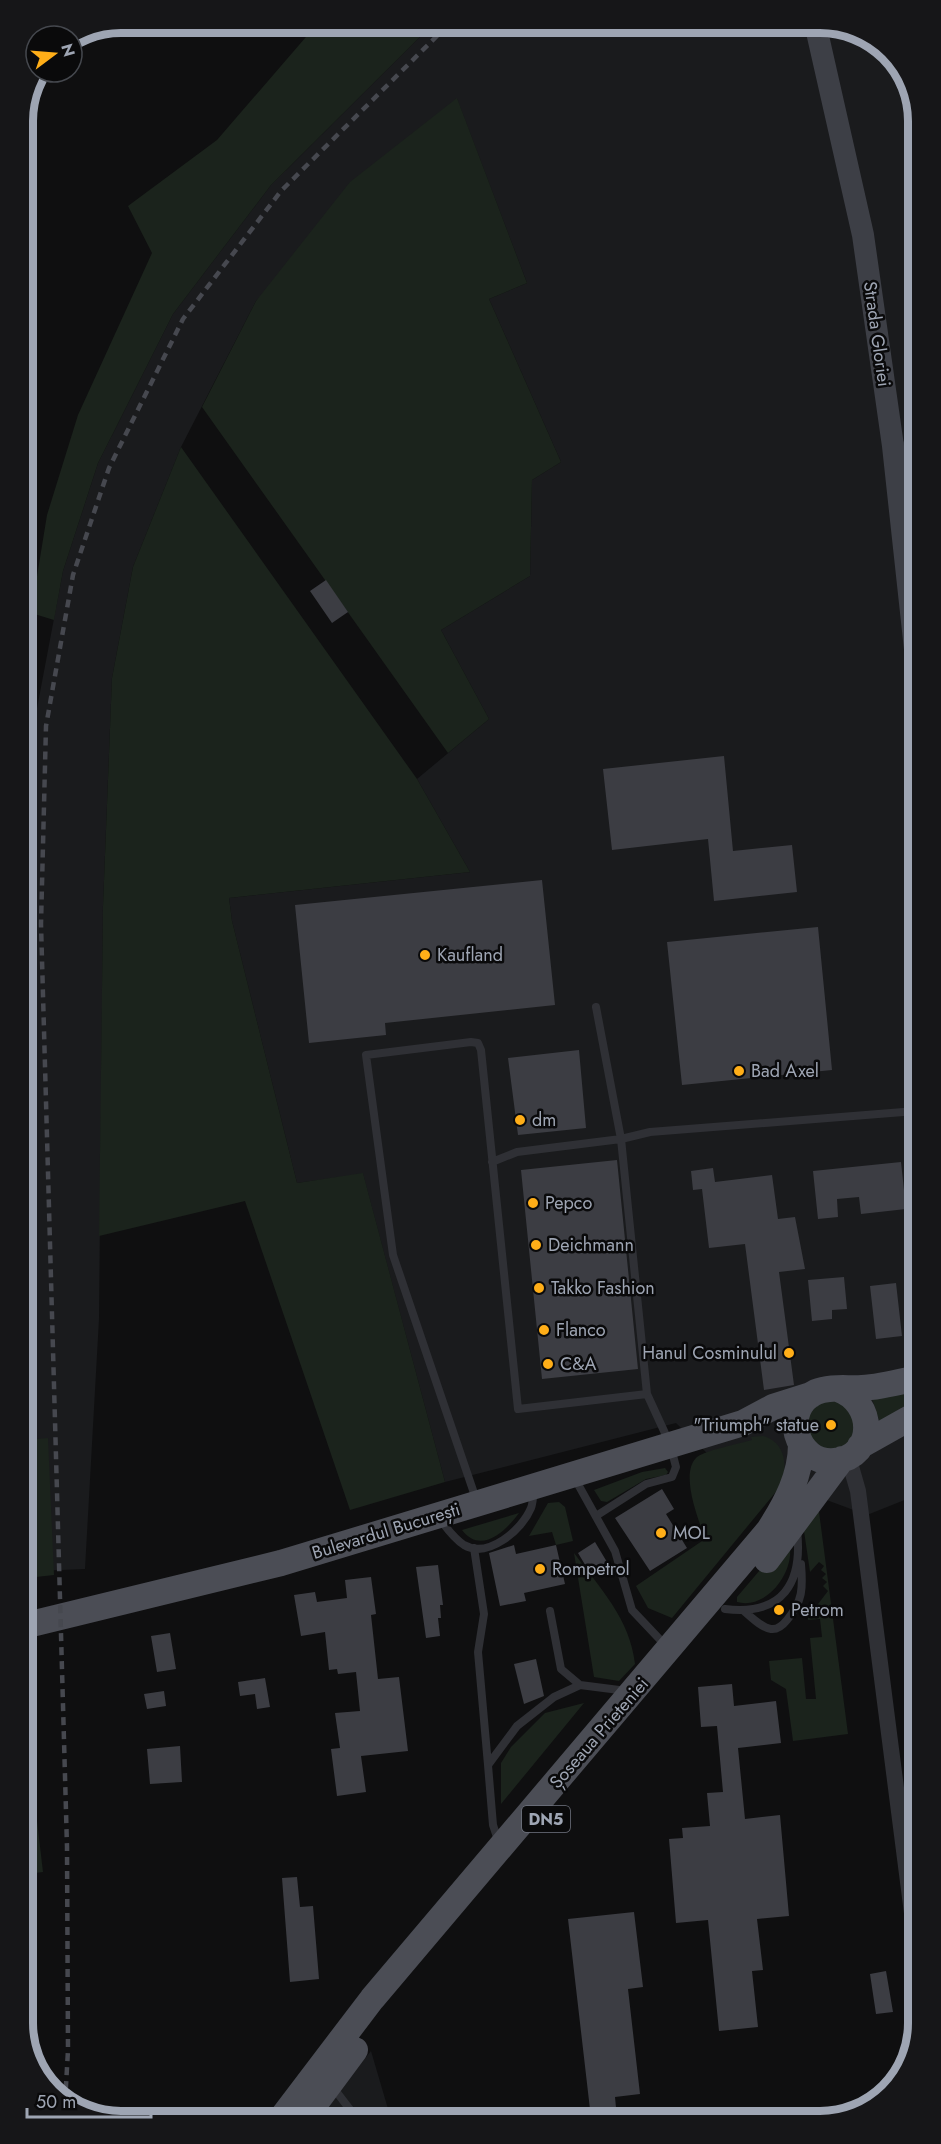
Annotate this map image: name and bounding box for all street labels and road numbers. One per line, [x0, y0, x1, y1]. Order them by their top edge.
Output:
street label: Strada Gloriei [857, 280, 897, 388]
street label: Bulevardul București [309, 1496, 463, 1566]
street label: Șoseaua Prieteniei [543, 1672, 655, 1794]
road number: DN5 [522, 1806, 570, 1832]

